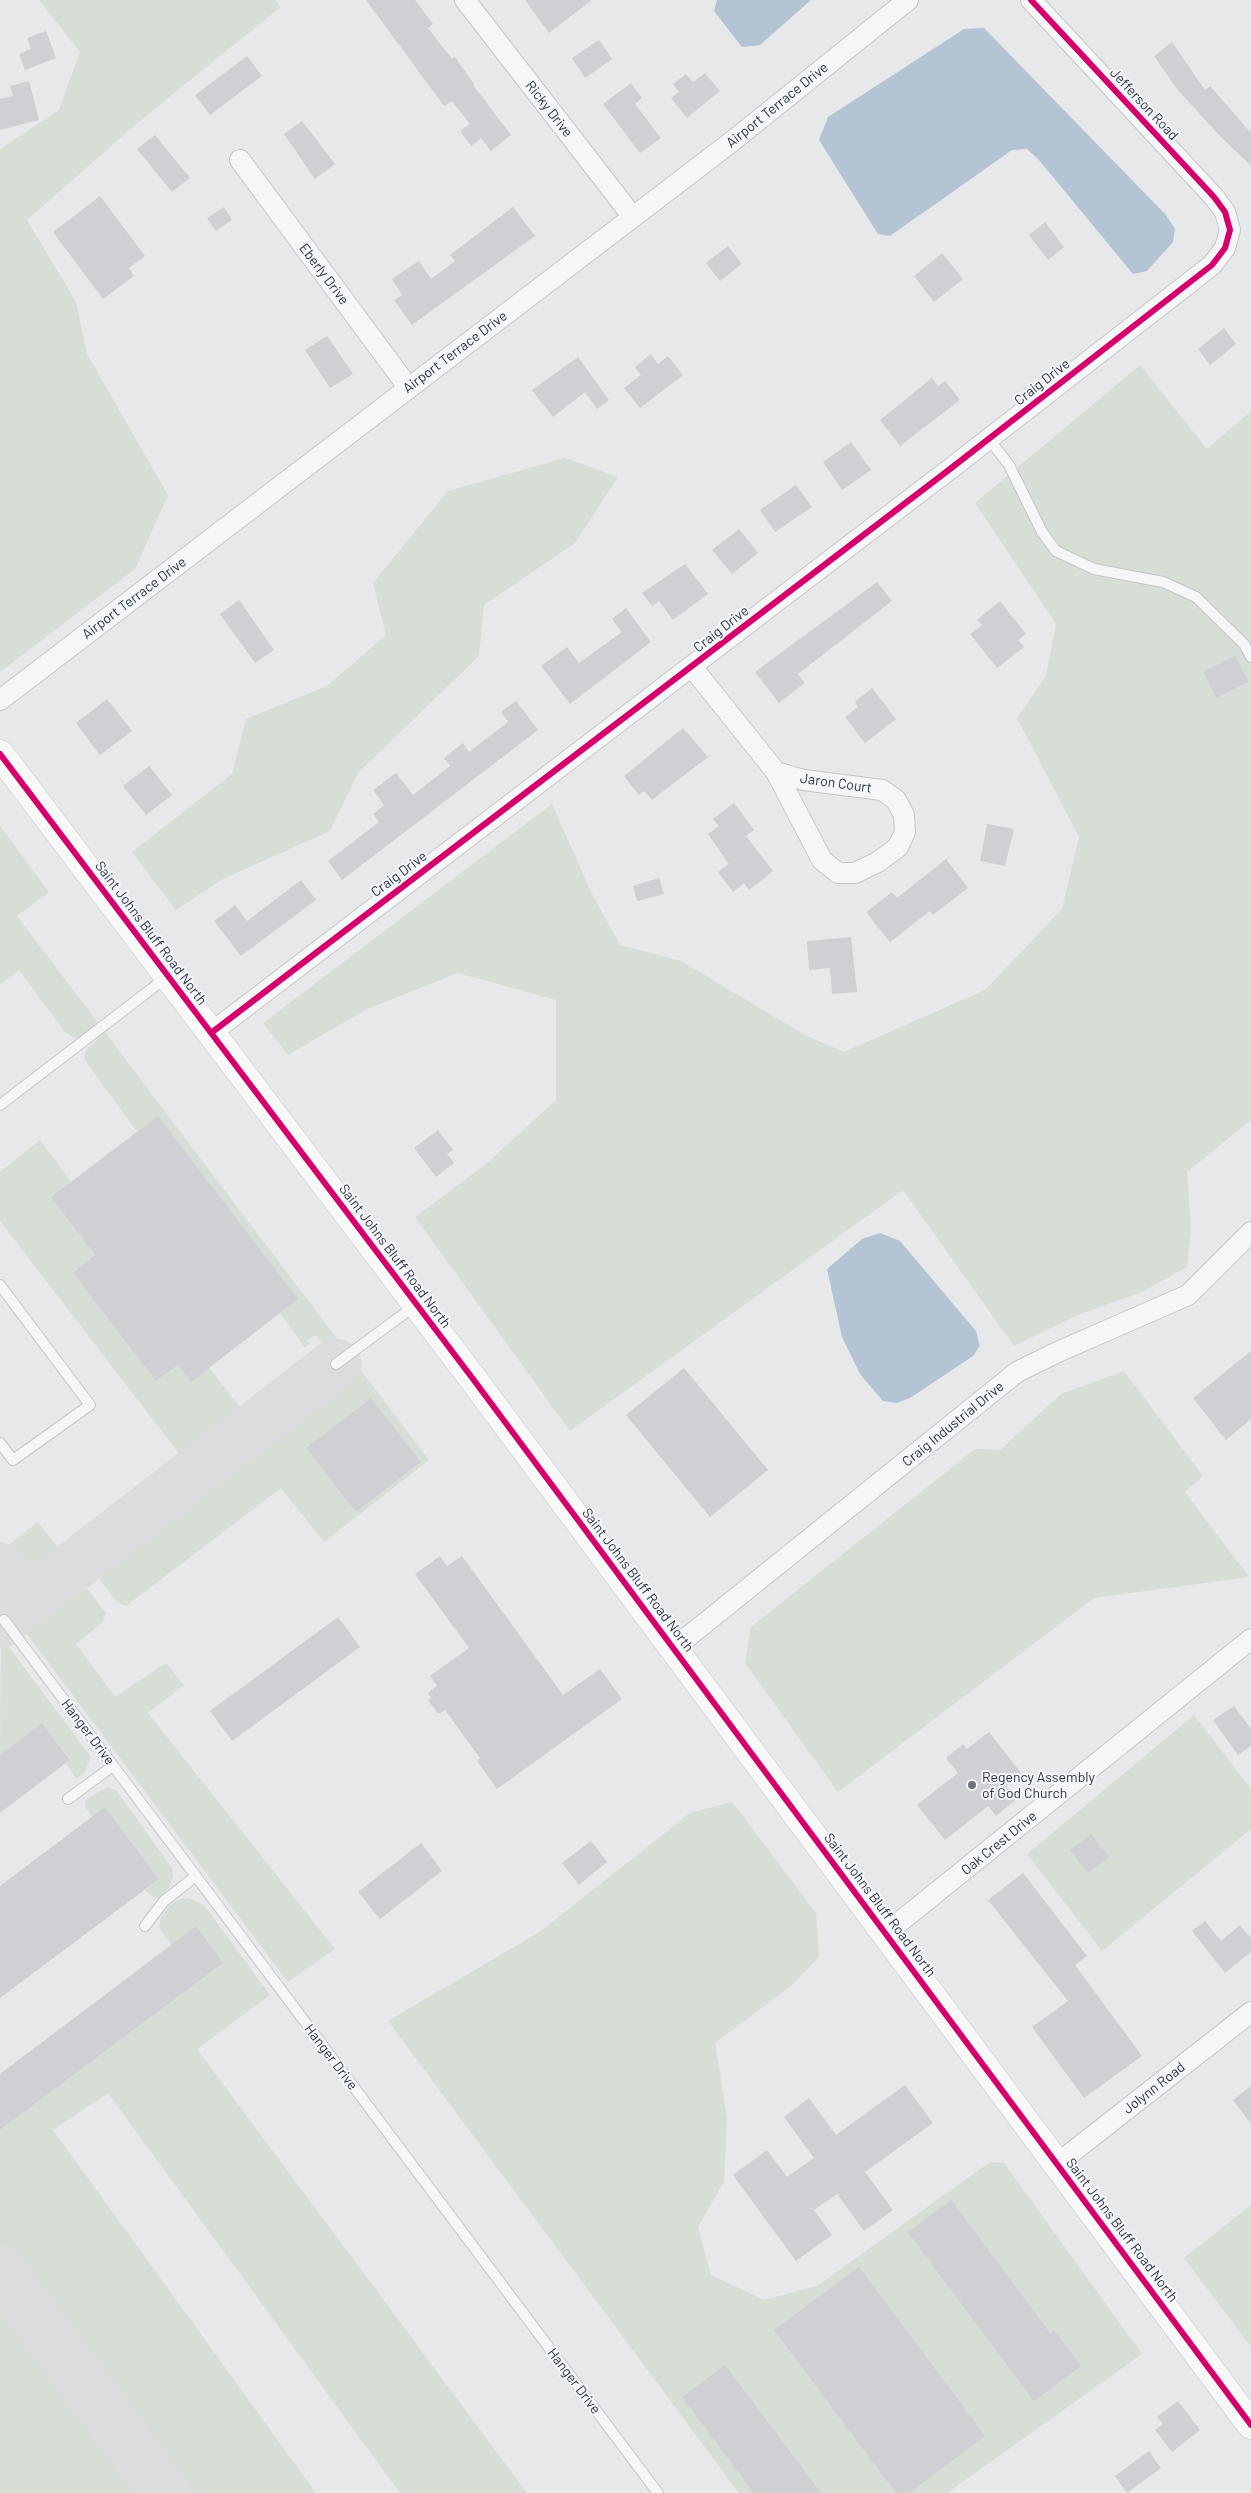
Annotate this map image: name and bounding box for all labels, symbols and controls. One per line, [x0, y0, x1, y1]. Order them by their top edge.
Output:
street label: Airport Terrace Drive [723, 59, 831, 151]
street label: Jefferson Road [1106, 64, 1182, 144]
street label: Ricky Drive [522, 77, 576, 141]
street label: Eberly Drive [296, 240, 352, 308]
street label: Airport Terrace Drive [400, 307, 510, 397]
street label: Craig Drive [1011, 355, 1073, 409]
street label: Airport Terrace Drive [79, 553, 189, 643]
street label: Craig Drive [690, 602, 752, 656]
street label: Jaron Court [799, 770, 873, 796]
street label: Craig Drive [368, 848, 430, 900]
street label: Saint Johns Bluff Road North [91, 858, 211, 1008]
street label: Saint Johns Bluff Road North [335, 1181, 455, 1331]
street label: Craig Industrial Drive [899, 1378, 1007, 1470]
street label: Saint Johns Bluff Road North [578, 1505, 698, 1655]
street label: Hanger Drive [58, 1696, 118, 1768]
place label: Regency Assembly of God Church [982, 1769, 1095, 1801]
marker: Regency Assembly of God Church [966, 1779, 978, 1791]
street label: Oak Crest Drive [958, 1807, 1040, 1879]
street label: Saint Johns Bluff Road North [820, 1830, 940, 1980]
street label: Hanger Drive [301, 2021, 361, 2093]
street label: Jolynn Road [1120, 2059, 1188, 2117]
street label: Saint Johns Bluff Road North [1062, 2155, 1182, 2305]
street label: Hanger Drive [544, 2345, 604, 2417]

